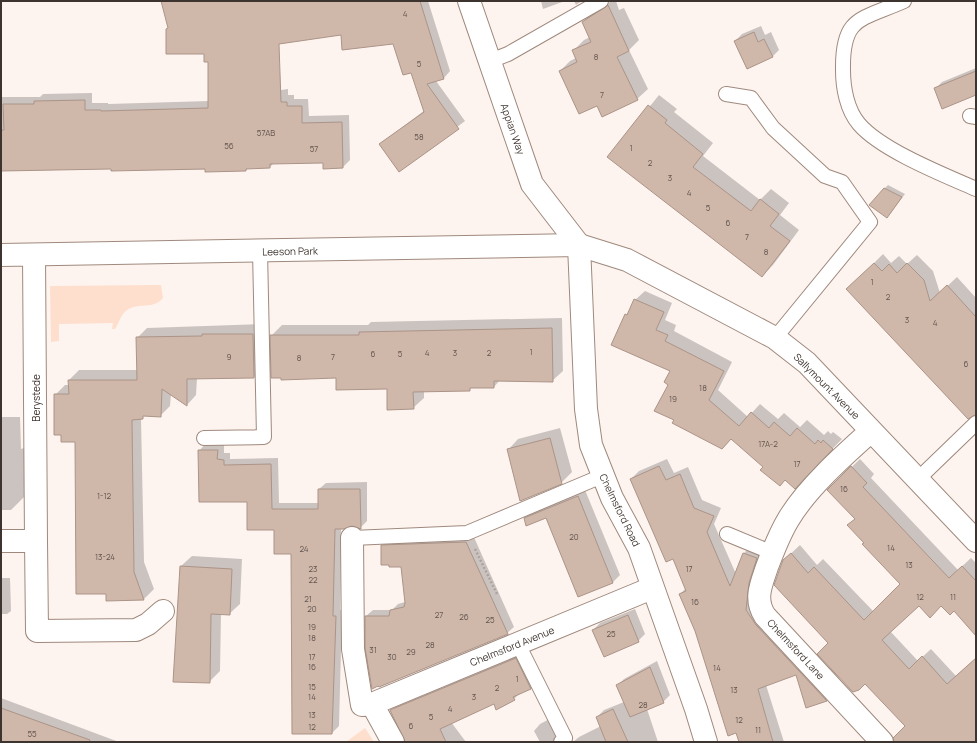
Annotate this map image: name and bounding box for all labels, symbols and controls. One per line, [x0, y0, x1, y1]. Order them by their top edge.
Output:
house number: 4 [403, 8, 408, 19]
house number: 8 [594, 51, 599, 62]
house number: 5 [417, 58, 422, 69]
house number: 7 [600, 89, 604, 100]
street label: Appian Way [498, 101, 529, 157]
house number: 57AB [257, 127, 275, 138]
house number: 58 [414, 131, 424, 142]
house number: 56 [224, 140, 234, 151]
house number: 1 [629, 142, 633, 153]
house number: 57 [310, 143, 318, 154]
house number: 2 [648, 157, 653, 168]
house number: 3 [668, 172, 672, 183]
house number: 4 [687, 187, 692, 198]
house number: 5 [706, 202, 711, 213]
house number: 6 [726, 217, 731, 228]
house number: 7 [745, 231, 749, 242]
street label: Leeson Park [262, 243, 319, 258]
house number: 8 [764, 246, 769, 257]
house number: 1 [870, 276, 874, 287]
house number: 2 [886, 291, 891, 302]
house number: 3 [905, 314, 909, 325]
house number: 4 [933, 317, 938, 328]
house number: 1 [529, 346, 533, 357]
house number: 4 [425, 347, 430, 358]
house number: 3 [453, 347, 457, 358]
house number: 2 [487, 347, 492, 358]
house number: 6 [371, 348, 376, 359]
house number: 5 [398, 348, 403, 359]
street label: Sallymount Avenue [791, 350, 863, 422]
house number: 9 [227, 351, 232, 362]
house number: 7 [331, 351, 335, 362]
house number: 8 [297, 352, 302, 363]
house number: 6 [964, 358, 969, 369]
street label: Berystede [29, 374, 43, 422]
house number: 18 [699, 382, 707, 393]
house number: 19 [669, 393, 677, 404]
house number: 17A-2 [758, 438, 778, 449]
house number: 17 [793, 458, 801, 469]
street label: Chelmsford Road [596, 471, 644, 549]
house number: 16 [840, 483, 848, 494]
house number: 1-12 [97, 490, 112, 501]
house number: 20 [569, 531, 579, 542]
house number: 14 [887, 542, 895, 553]
house number: 24 [299, 543, 309, 554]
house number: 13-24 [95, 551, 115, 562]
house number: 13 [905, 559, 913, 570]
house number: 23 [309, 563, 317, 574]
house number: 17 [685, 563, 693, 574]
house number: 22 [308, 574, 318, 585]
house number: 12 [916, 591, 924, 602]
house number: 11 [950, 591, 956, 602]
house number: 21 [304, 593, 312, 604]
house number: 16 [691, 596, 699, 607]
house number: 20 [307, 603, 317, 614]
house number: 27 [435, 609, 443, 620]
house number: 26 [459, 611, 469, 622]
house number: 25 [485, 614, 495, 625]
street label: Chelmsford Lane [764, 616, 828, 682]
house number: 19 [308, 621, 316, 632]
street label: Chelmsford Avenue [468, 623, 556, 669]
house number: 25 [606, 628, 616, 639]
house number: 18 [308, 632, 316, 643]
house number: 28 [425, 639, 435, 650]
house number: 31 [369, 644, 377, 655]
house number: 29 [406, 646, 416, 657]
house number: 17 [308, 651, 316, 662]
house number: 30 [387, 651, 397, 662]
house number: 16 [308, 661, 316, 672]
house number: 14 [713, 662, 721, 673]
house number: 1 [515, 673, 519, 684]
house number: 15 [308, 681, 316, 692]
house number: 2 [495, 682, 500, 693]
house number: 13 [730, 684, 738, 695]
house number: 14 [308, 691, 316, 702]
house number: 3 [472, 691, 476, 702]
house number: 28 [638, 699, 648, 710]
house number: 4 [448, 703, 453, 714]
house number: 13 [308, 709, 316, 720]
house number: 5 [429, 711, 434, 722]
house number: 12 [735, 714, 743, 725]
house number: 6 [409, 720, 414, 731]
house number: 12 [308, 721, 316, 732]
house number: 11 [755, 724, 761, 735]
house number: 55 [27, 728, 37, 739]

